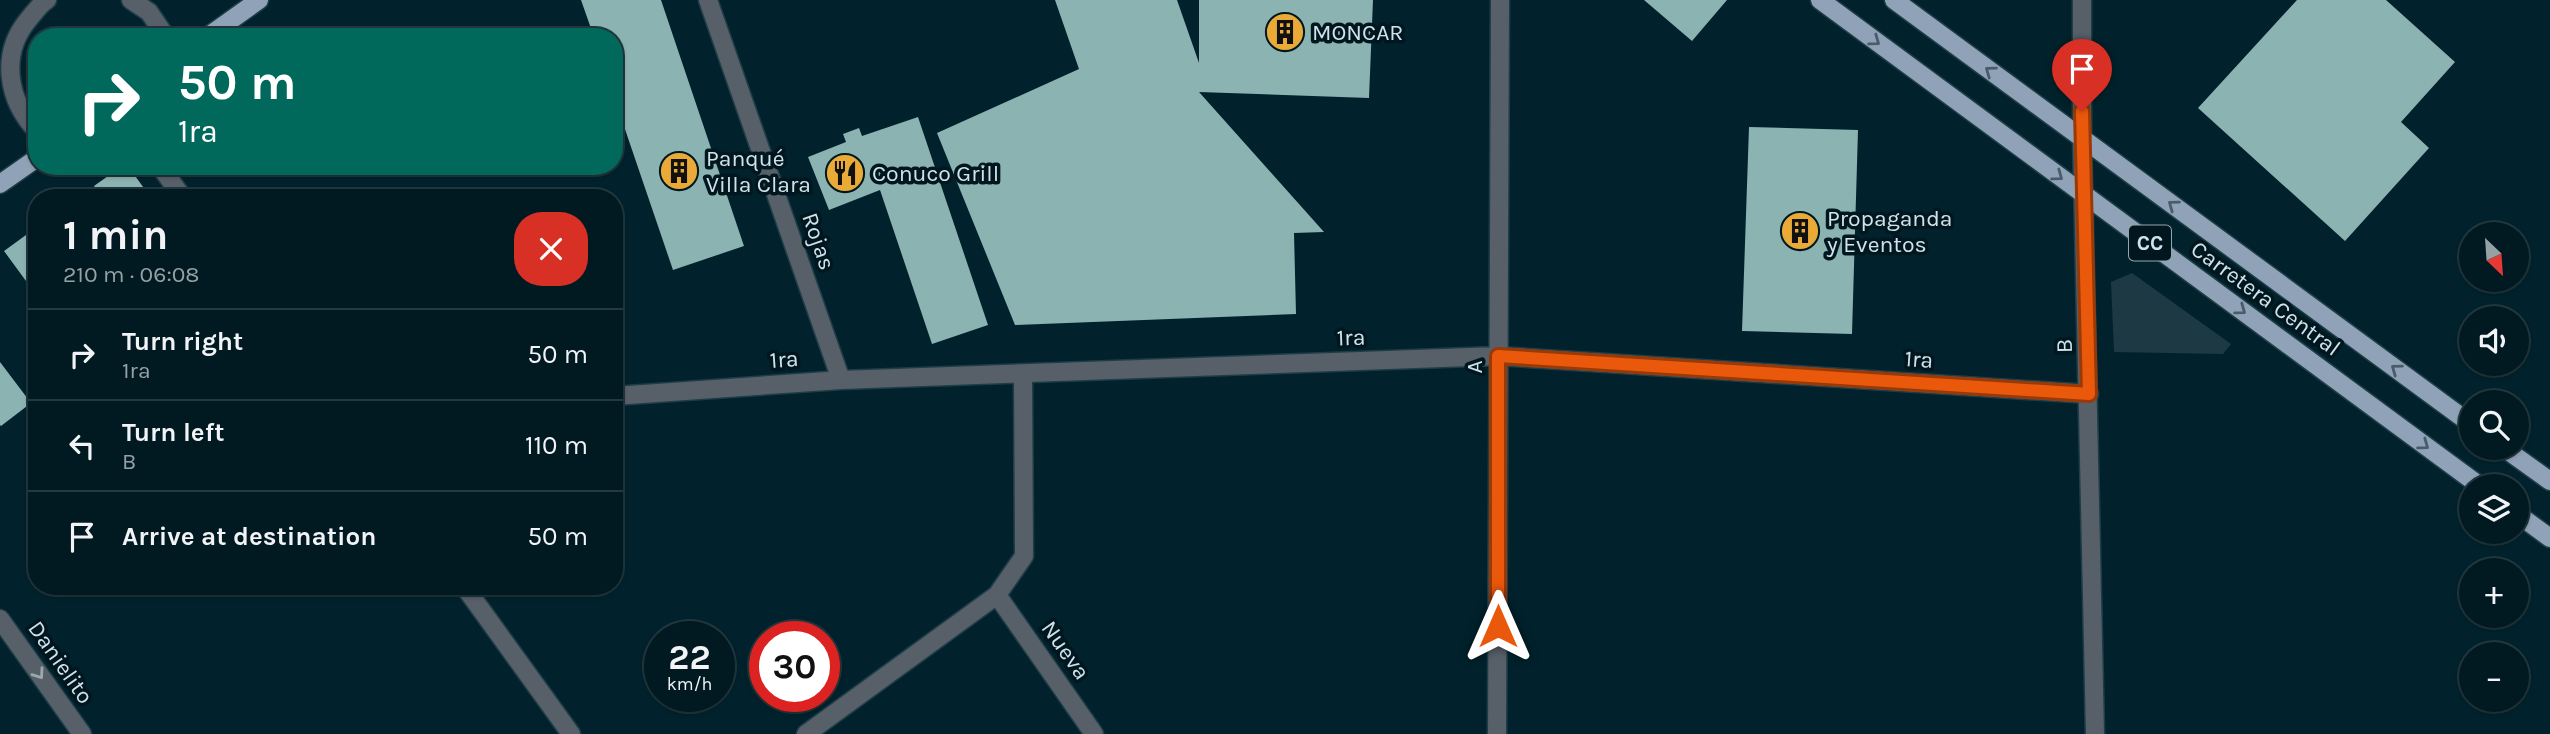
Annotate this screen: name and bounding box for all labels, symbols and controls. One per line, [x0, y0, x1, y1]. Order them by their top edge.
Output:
building icon: MONCAR [1264, 11, 1306, 53]
place label: MONCAR [1312, 19, 1403, 46]
one-way arrow [1867, 32, 1880, 45]
pin [2052, 39, 2112, 111]
icon: arrive [2063, 50, 2101, 88]
text: 50 m [178, 54, 296, 111]
icon: right [63, 56, 154, 147]
one-way arrow [1985, 66, 1998, 79]
text: 1ra [178, 113, 218, 150]
place label: Panqué Villa Clara [706, 145, 811, 198]
building icon: Panqué Villa Clara [658, 150, 700, 192]
restaurant icon: Conuco Grill [824, 152, 866, 194]
place label: Conuco Grill [872, 160, 999, 187]
one-way arrow [2050, 167, 2063, 180]
one-way arrow [2168, 201, 2181, 213]
place label: Propaganda y Eventos [1826, 205, 1953, 258]
street label: Rojas [796, 209, 841, 273]
text: 1 min [63, 210, 168, 260]
building icon: Propaganda y Eventos [1779, 210, 1821, 252]
button: close [514, 212, 588, 286]
north arrow [2459, 222, 2529, 292]
map controls [2459, 222, 2529, 712]
road number: CC [2129, 226, 2171, 260]
street label: Carretera Central [2186, 235, 2346, 362]
text: 210 m · 06:08 [63, 261, 200, 288]
one-way arrow [2233, 302, 2246, 315]
button: sound [2459, 306, 2529, 376]
street label: 1ra [1336, 324, 1366, 351]
text: Turn right [122, 326, 243, 357]
icon: right [63, 336, 101, 374]
text: 50 m [527, 339, 588, 370]
street label: B [2051, 339, 2078, 353]
street label: 1ra [769, 345, 799, 374]
street label: 1ra [1904, 345, 1934, 374]
text: 1ra [122, 357, 151, 384]
street label: A [1461, 360, 1488, 374]
one-way arrow [2391, 364, 2404, 377]
button: search [2459, 390, 2529, 460]
text: Turn left [122, 417, 224, 448]
icon: left [63, 427, 101, 465]
text: 110 m [525, 430, 588, 461]
one-way arrow [2417, 437, 2429, 450]
text: B [122, 448, 136, 475]
button: layers [2459, 474, 2529, 544]
icon: arrive [63, 518, 101, 556]
text: Arrive at destination [122, 521, 376, 552]
text: 50 m [527, 521, 588, 552]
button: + [2459, 558, 2529, 628]
position arrow [1461, 589, 1535, 663]
street label: Danielito [22, 616, 99, 709]
street label: Nueva [1036, 616, 1095, 685]
speed limit sign: 30 [749, 621, 840, 712]
text: 22 [668, 637, 711, 678]
button: − [2459, 642, 2529, 712]
one-way arrow [31, 666, 44, 679]
text: km/h [667, 673, 712, 695]

